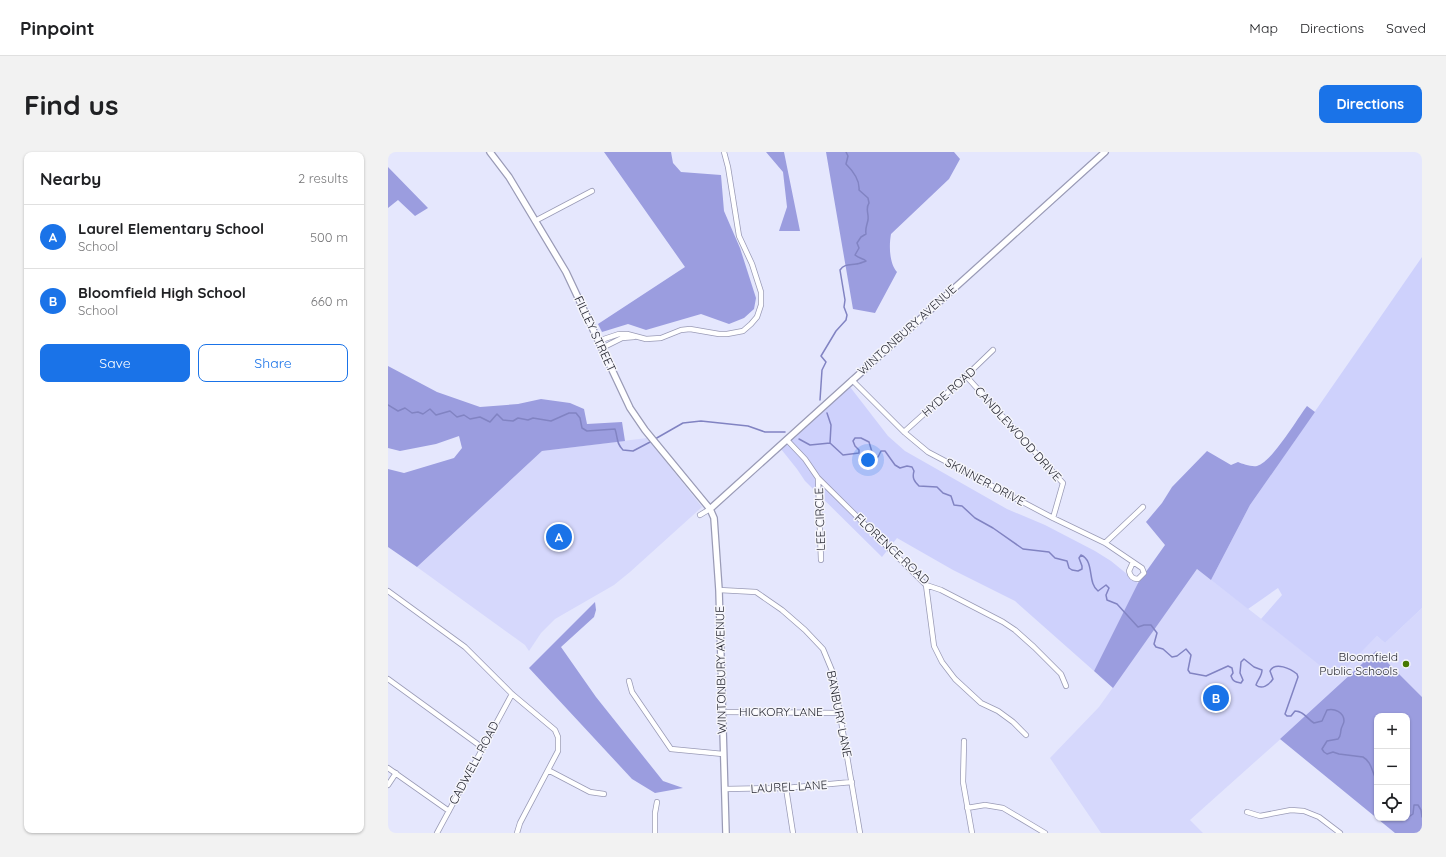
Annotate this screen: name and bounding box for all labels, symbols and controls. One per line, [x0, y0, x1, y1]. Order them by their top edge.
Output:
text: Pinpoint [20, 16, 95, 40]
text: Map [1249, 19, 1278, 37]
text: Directions [1300, 19, 1364, 37]
text: Saved [1386, 19, 1426, 37]
button: Directions [1319, 85, 1422, 123]
text: Find us [24, 87, 118, 122]
text: Nearby [40, 168, 101, 189]
text: 2 results [298, 170, 348, 186]
text: Laurel Elementary School [78, 219, 264, 238]
text: A [49, 229, 57, 245]
text: 500 m [310, 229, 348, 245]
text: School [78, 238, 118, 254]
street label: WINTONBURY AVENUE [854, 281, 959, 378]
text: Bloomfield High School [78, 283, 246, 302]
text: B [49, 293, 57, 309]
text: 660 m [311, 293, 348, 309]
street label: FILLEY STREET [571, 293, 620, 374]
text: School [78, 302, 118, 318]
button: Save [40, 344, 190, 382]
button: Share [198, 344, 348, 382]
street label: HYDE ROAD [919, 363, 979, 420]
street label: CANDLEWOOD DRIVE [972, 383, 1065, 484]
your location [858, 450, 878, 470]
street label: SKINNER DRIVE [943, 454, 1028, 509]
street label: LEE CIRCLE [811, 487, 828, 551]
street label: FLORENCE ROAD [852, 510, 933, 588]
pin: A [546, 522, 572, 552]
street label: WINTONBURY AVENUE [712, 606, 729, 734]
place label: Bloomfield Public Schools [1319, 649, 1398, 678]
marker: Bloomfield Public Schools [1401, 659, 1411, 669]
street label: BANBURY LANE [824, 669, 855, 759]
pin: B [1203, 683, 1229, 713]
street label: HICKORY LANE [739, 704, 823, 719]
map controls [1374, 713, 1410, 821]
button: + [1374, 713, 1410, 749]
street label: CADWELL ROAD [445, 718, 502, 807]
button: − [1374, 749, 1410, 785]
street label: LAUREL LANE [750, 777, 828, 796]
button: locate [1374, 785, 1410, 821]

